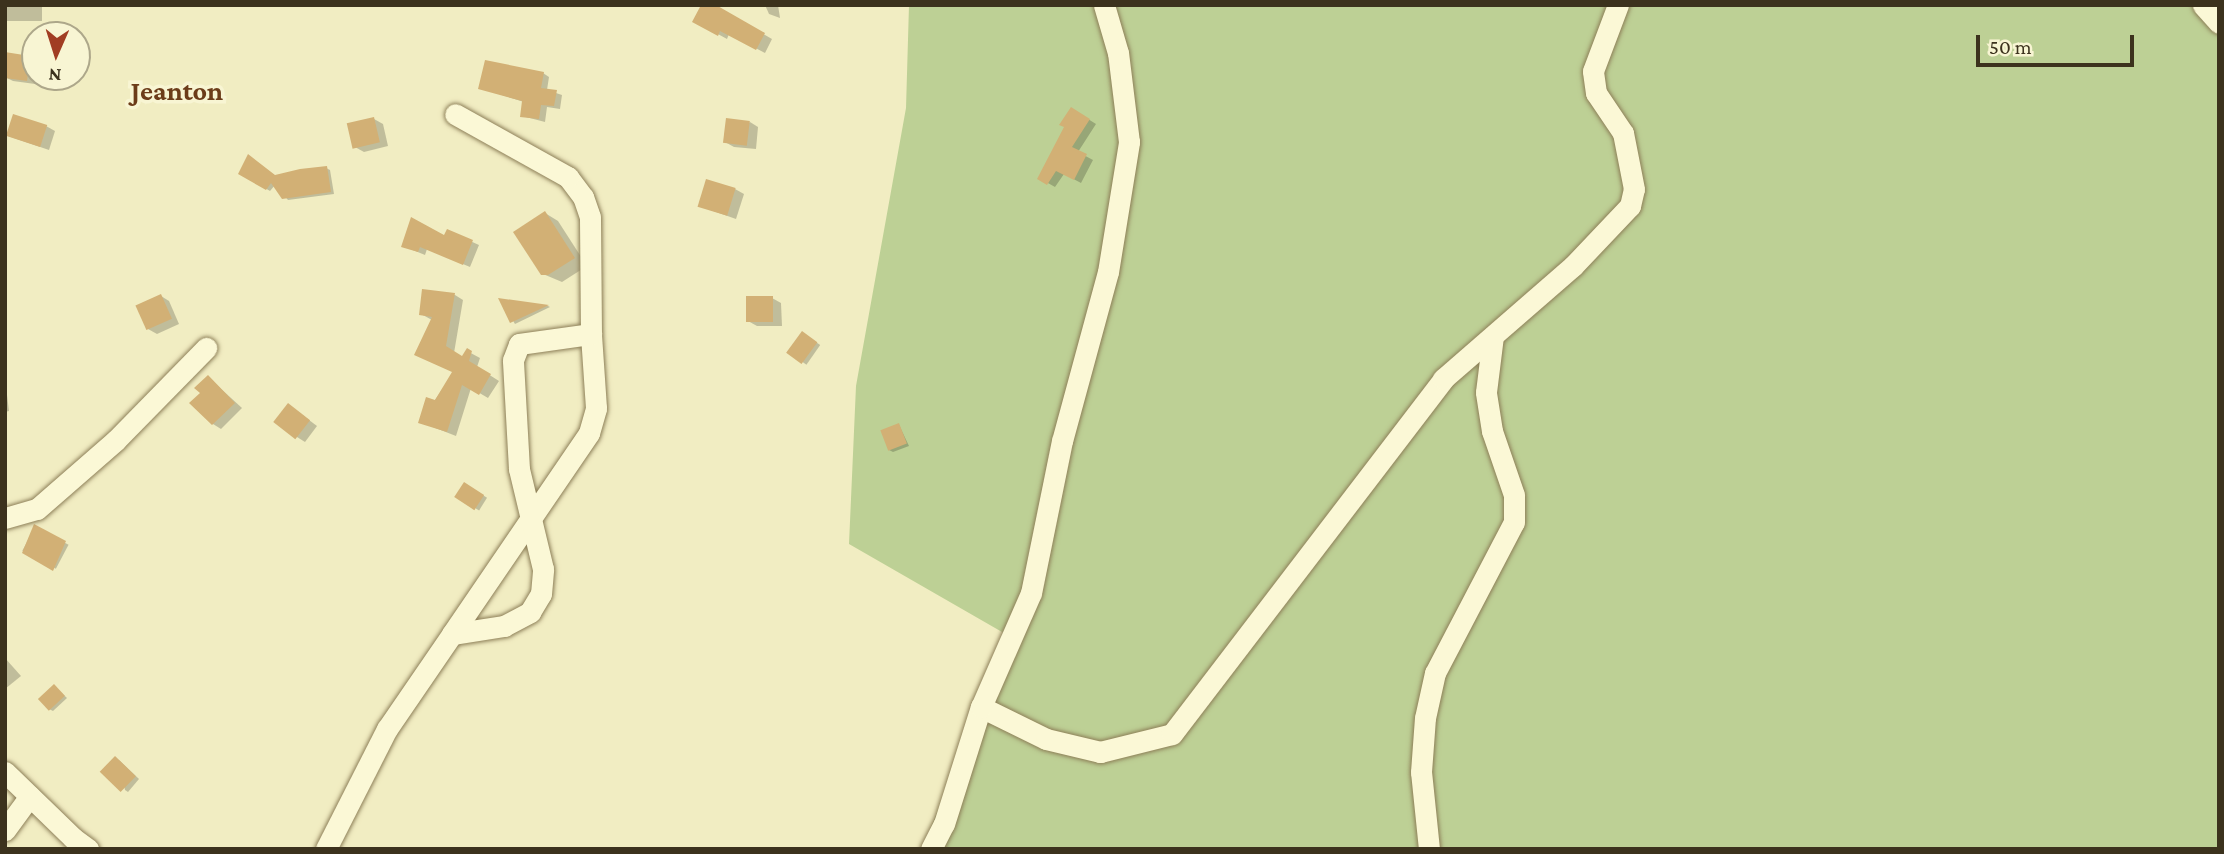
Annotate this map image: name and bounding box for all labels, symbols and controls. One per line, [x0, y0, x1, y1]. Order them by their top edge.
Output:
north arrow [21, 21, 91, 91]
scale bar [1979, 21, 2136, 65]
text: 50 m [1989, 35, 2032, 59]
text: N [48, 65, 62, 86]
district label: Jeanton [131, 74, 223, 108]

